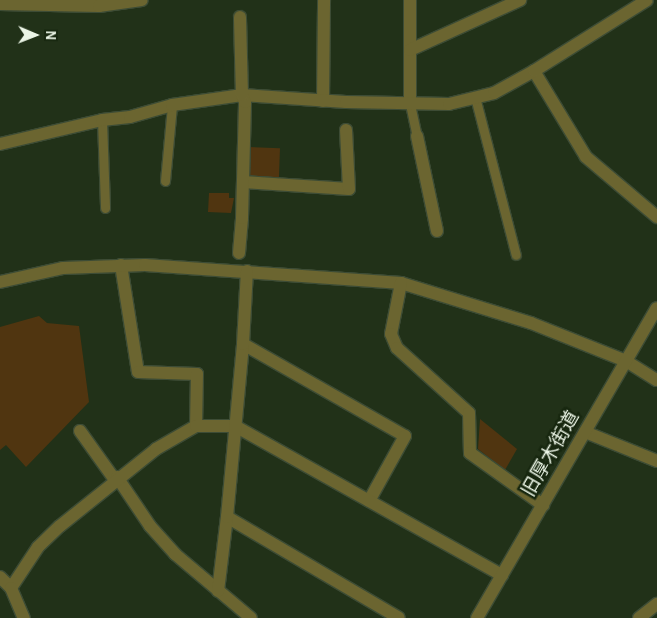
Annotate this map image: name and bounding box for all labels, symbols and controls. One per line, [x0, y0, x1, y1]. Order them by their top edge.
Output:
north arrow [10, 10, 60, 60]
text: N [43, 30, 57, 40]
street label: 旧厚木街道 [517, 407, 585, 501]

